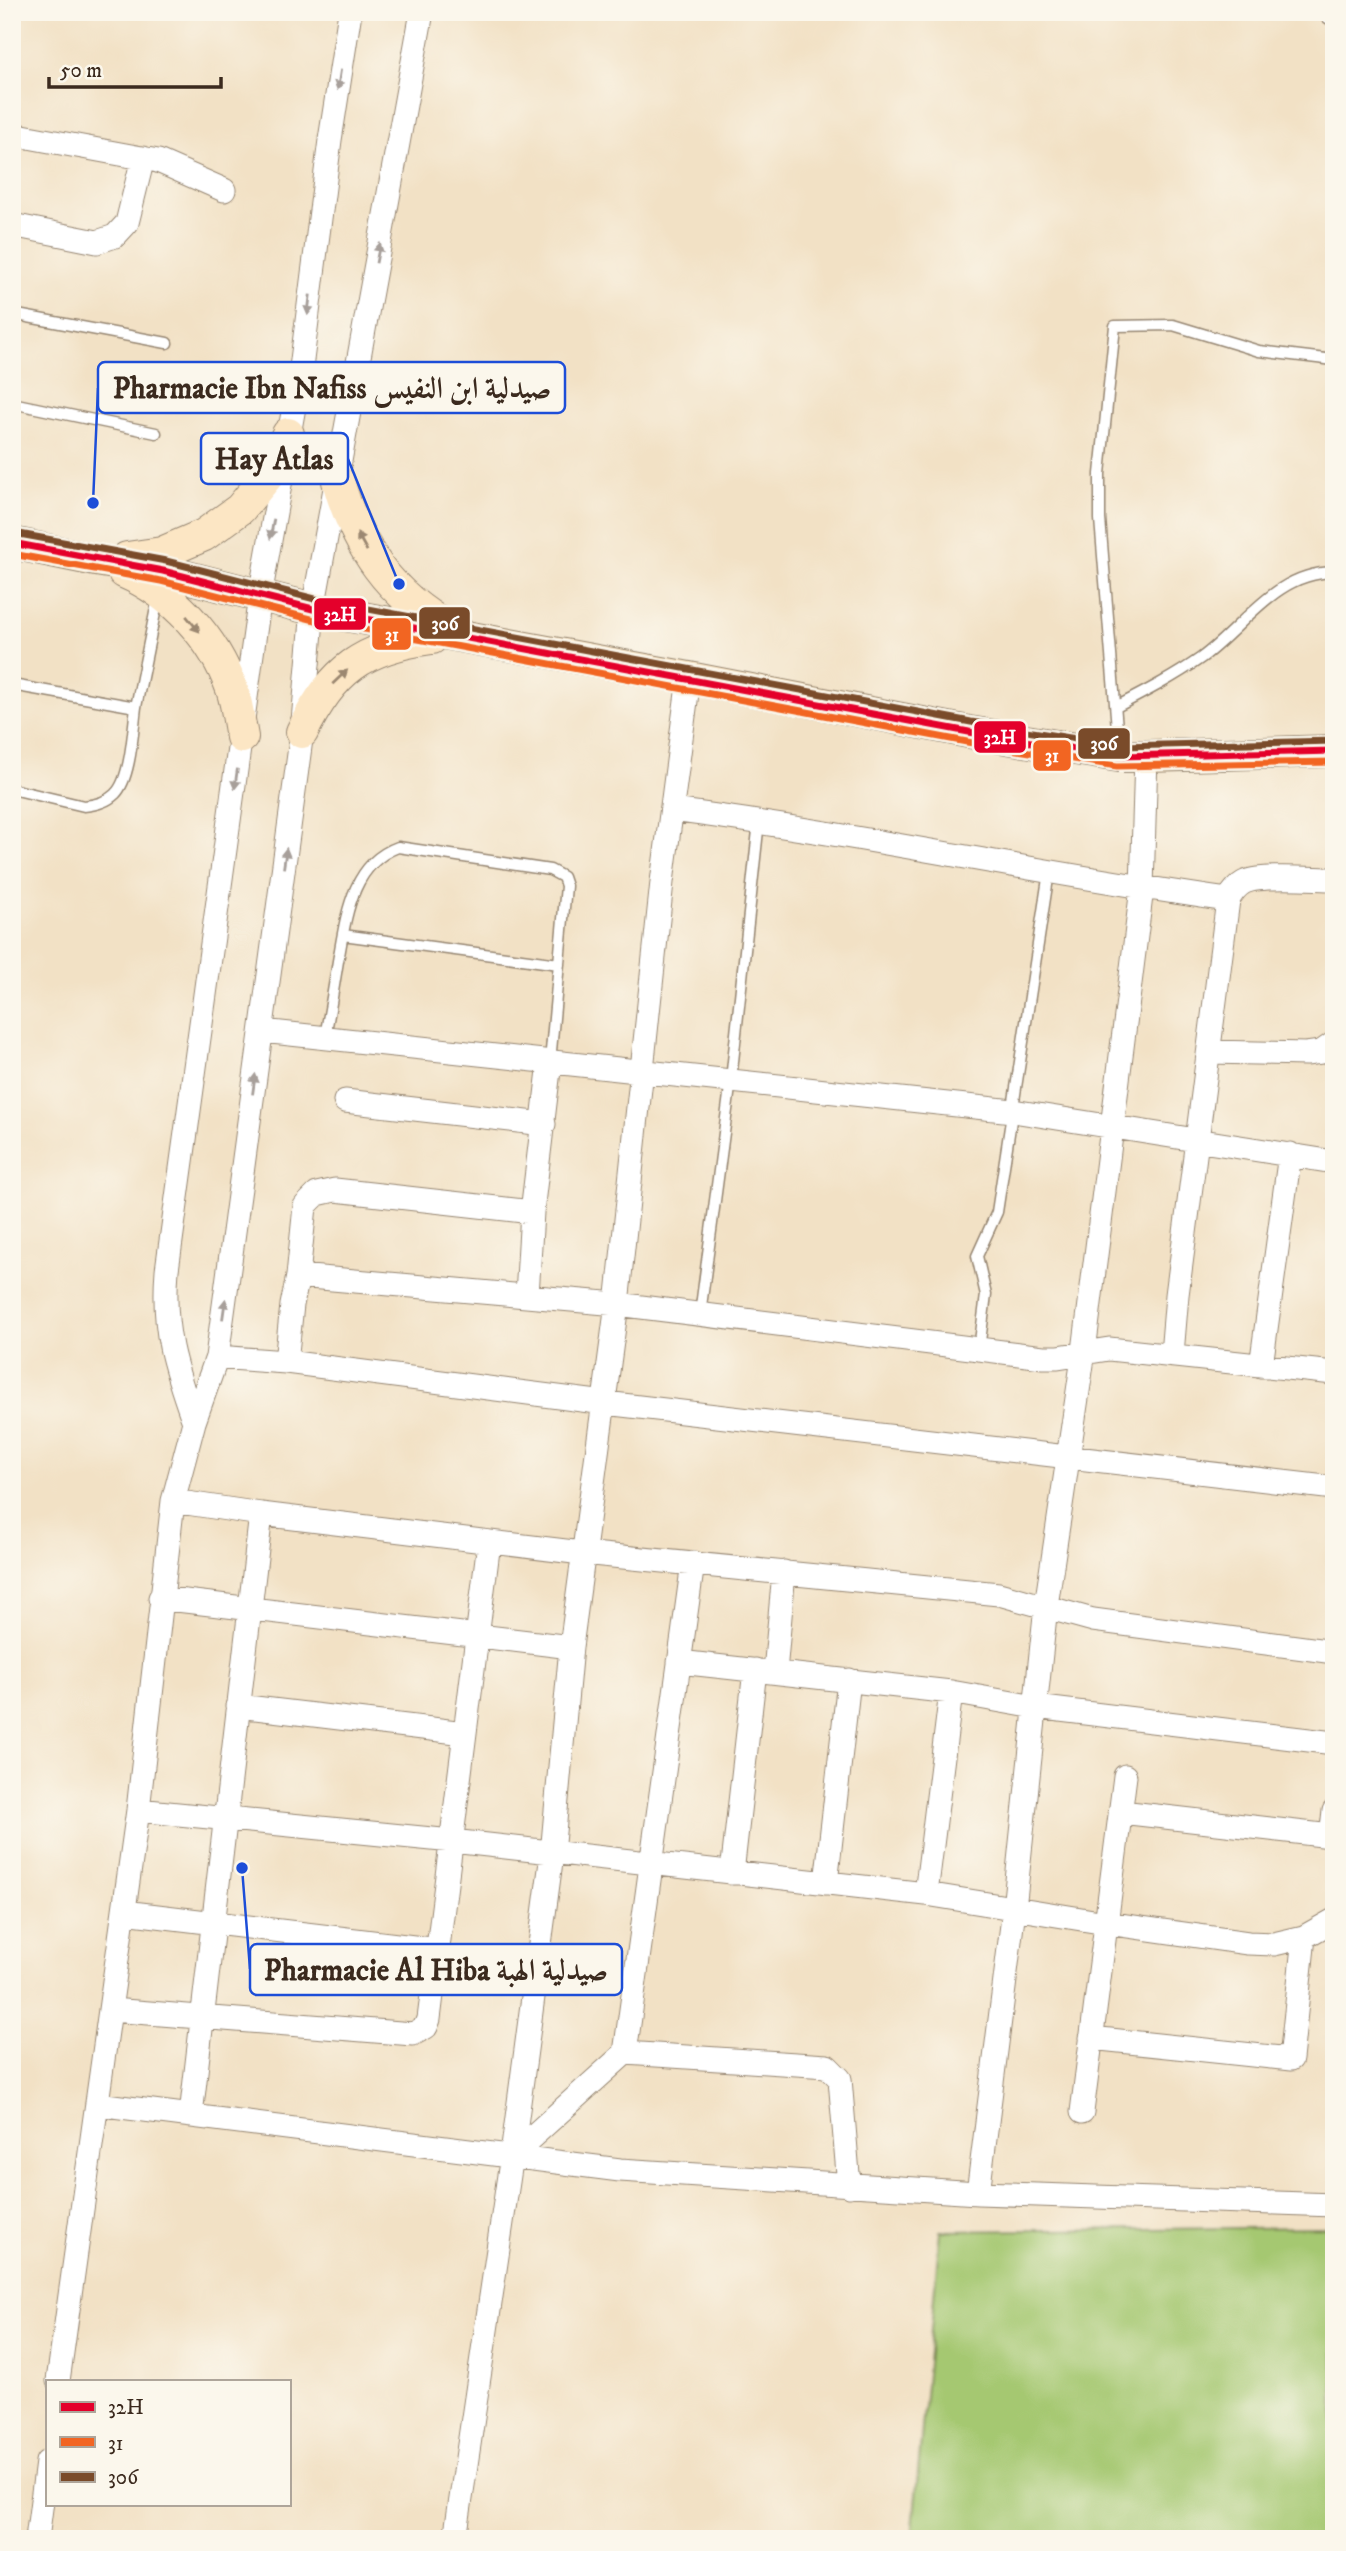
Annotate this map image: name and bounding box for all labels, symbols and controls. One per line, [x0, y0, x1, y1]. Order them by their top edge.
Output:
scale bar [49, 46, 220, 90]
text: 50 m [60, 58, 102, 84]
one-way arrow [333, 69, 344, 91]
one-way arrow [373, 242, 384, 264]
one-way arrow [304, 294, 315, 316]
callout: Pharmacie Ibn Nafiss صيدلية ابن النفيس [98, 362, 565, 413]
text: Pharmacie Ibn Nafiss صيدلية ابن النفيس [113, 371, 551, 409]
callout: Hay Atlas [201, 433, 348, 484]
text: Hay Atlas [215, 442, 333, 479]
one-way arrow [266, 518, 277, 540]
one-way arrow [356, 532, 368, 552]
line badge: 32H [313, 597, 367, 631]
text: 32H [324, 604, 356, 627]
line badge: 306 [418, 606, 471, 640]
text: 306 [431, 613, 460, 636]
one-way arrow [185, 615, 200, 632]
line badge: 31 [371, 617, 412, 651]
text: 31 [385, 624, 399, 647]
one-way arrow [331, 669, 348, 685]
line badge: 32H [973, 720, 1027, 754]
text: 32H [984, 727, 1016, 750]
line badge: 306 [1077, 727, 1131, 760]
text: 306 [1090, 733, 1119, 756]
line badge: 31 [1032, 739, 1072, 772]
text: 31 [1045, 745, 1059, 768]
one-way arrow [230, 768, 241, 790]
one-way arrow [280, 847, 291, 869]
one-way arrow [249, 1073, 260, 1095]
one-way arrow [219, 1298, 230, 1320]
callout: Pharmacie Al Hiba صيدلية الهبة [250, 1944, 622, 1995]
text: Pharmacie Al Hiba صيدلية الهبة [264, 1953, 608, 1990]
legend [46, 2380, 290, 2506]
text: 32H [108, 2395, 144, 2421]
text: 31 [108, 2431, 124, 2457]
text: 306 [108, 2465, 139, 2491]

